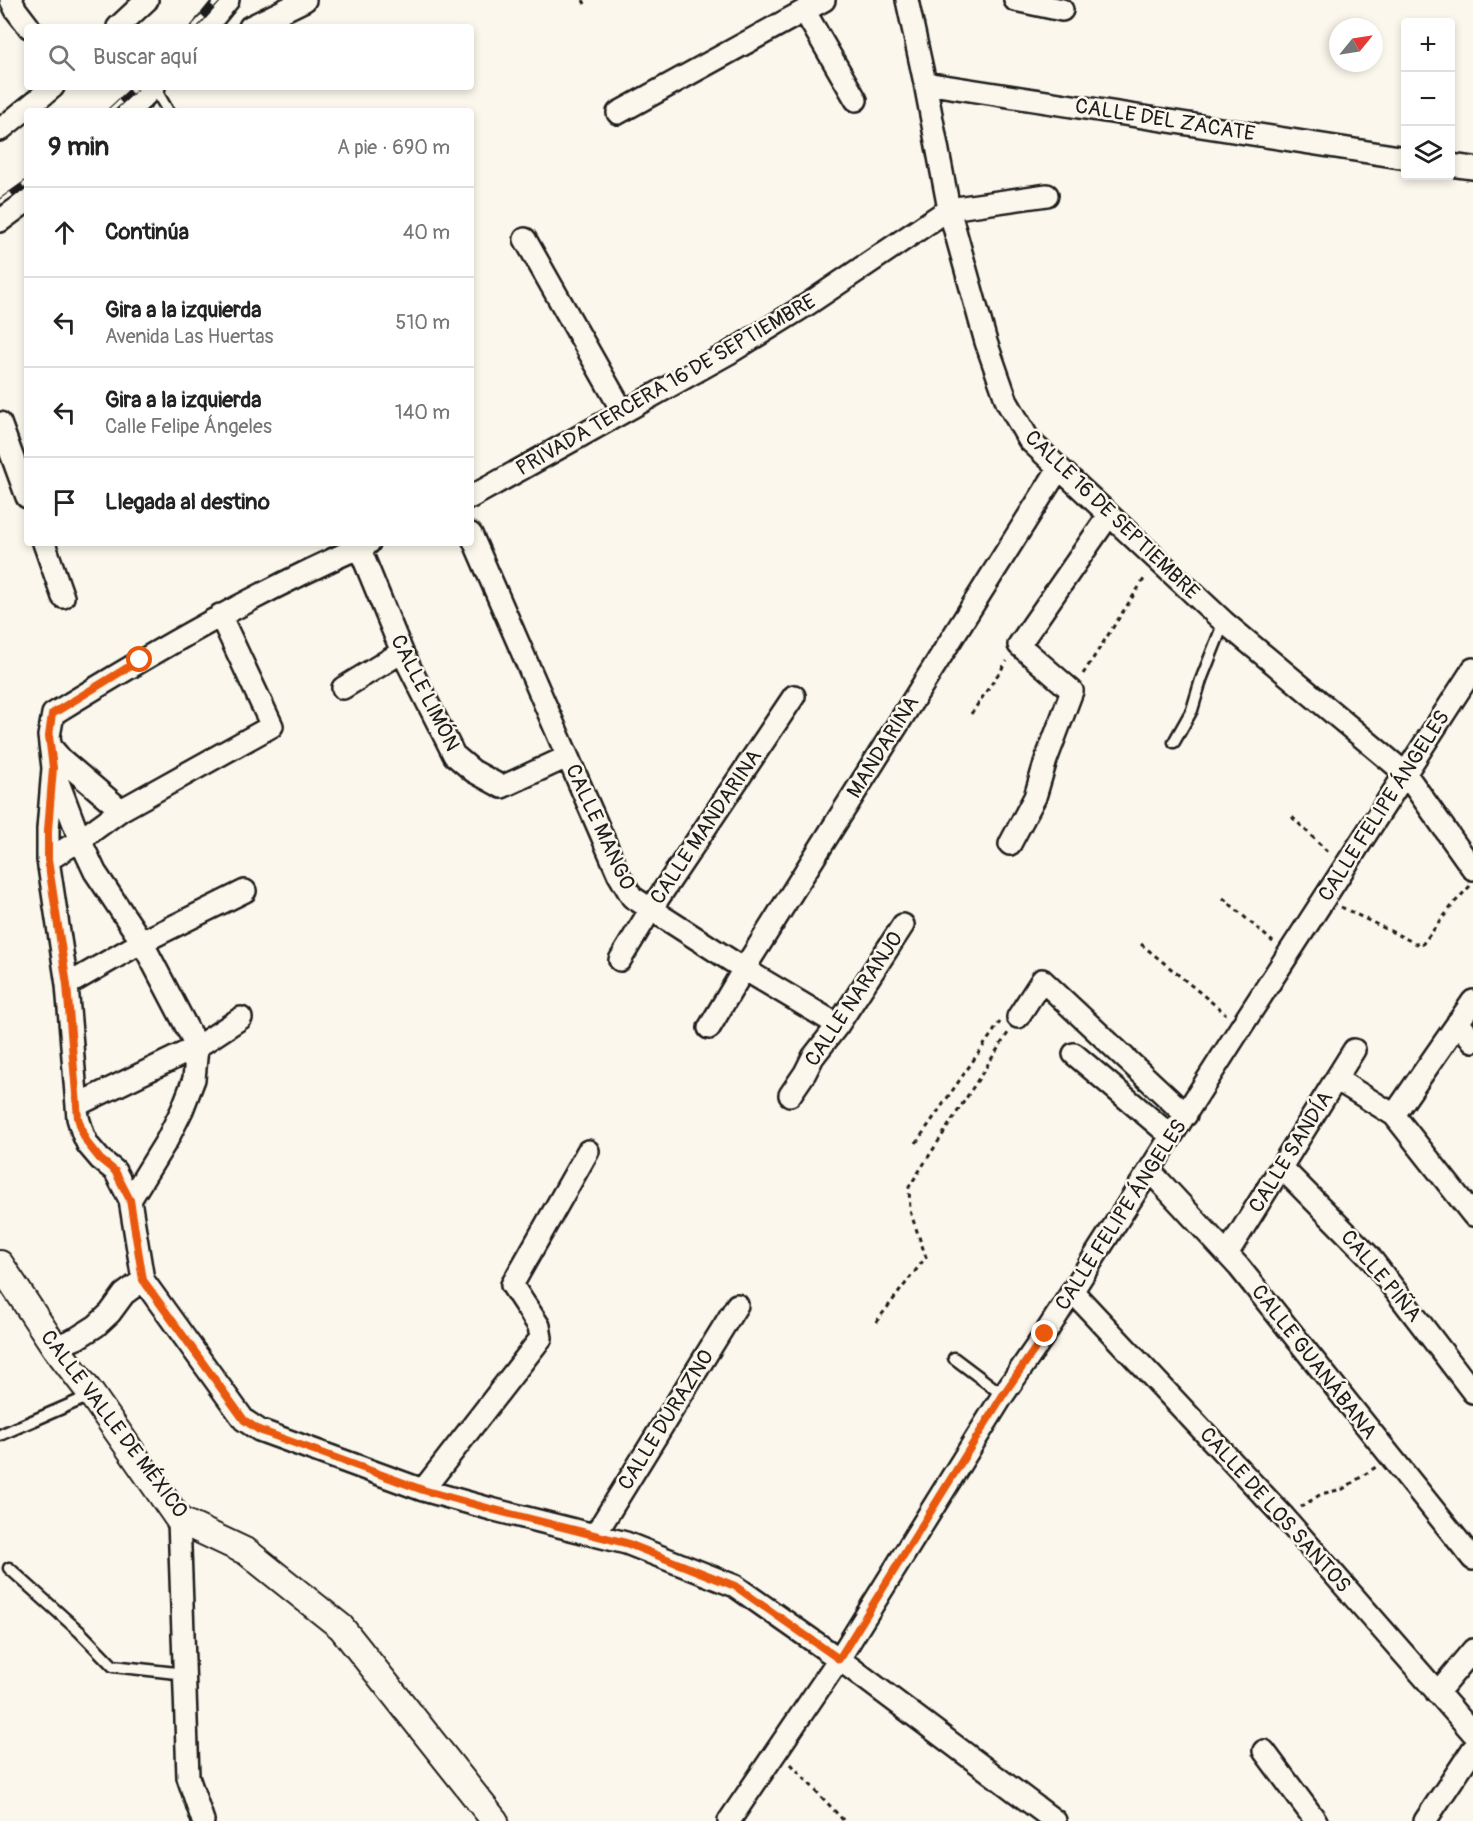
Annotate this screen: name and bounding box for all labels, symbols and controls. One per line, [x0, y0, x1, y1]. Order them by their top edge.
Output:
north arrow [1329, 18, 1383, 72]
map controls [1401, 18, 1455, 180]
button: + [1401, 18, 1455, 72]
search box [24, 24, 474, 90]
icon: search [45, 41, 78, 74]
text: Buscar aquí [93, 43, 198, 71]
button: − [1401, 72, 1455, 126]
street label: CALLE DEL ZACATE [1073, 92, 1257, 148]
button: layers [1401, 126, 1455, 180]
text: 9 min [48, 131, 109, 163]
text: A pie · 690 m [337, 135, 450, 160]
icon: ahead [48, 216, 81, 249]
text: Continúa [105, 218, 189, 246]
text: 40 m [403, 220, 450, 245]
street label: PRIVADA TERCERA 16 DE SEPTIEMBRE [511, 288, 821, 482]
text: Gira a la izquierda [105, 296, 262, 324]
icon: left [48, 306, 81, 339]
text: 510 m [396, 310, 450, 335]
text: Avenida Las Huertas [105, 324, 273, 349]
text: Gira a la izquierda [105, 386, 262, 414]
icon: left [48, 396, 81, 429]
text: 140 m [395, 400, 450, 425]
text: Calle Felipe Ángeles [105, 414, 272, 439]
street label: CALLE 16 DE SEPTIEMBRE [1019, 424, 1205, 606]
icon: arrive [48, 486, 81, 519]
text: Llegada al destino [105, 488, 270, 516]
street label: CALLE LIMÓN [384, 630, 467, 756]
route start [126, 646, 152, 672]
street label: MANDARINA [841, 691, 925, 803]
street label: CALLE FELIPE ÁNGELES [1312, 705, 1456, 907]
street label: CALLE MANDARINA [644, 744, 768, 910]
street label: CALLE MANGO [559, 760, 641, 894]
street label: CALLE NARANJO [799, 926, 909, 1072]
street label: CALLE SANDÍA [1243, 1086, 1339, 1218]
street label: CALLE FELIPE ÁNGELES [1049, 1114, 1193, 1316]
street label: CALLE PIÑA [1335, 1224, 1427, 1328]
street label: CALLE GUANÁBANA [1245, 1279, 1383, 1445]
route end [1031, 1320, 1057, 1346]
street label: CALLE VALLE DE MÉXICO [35, 1325, 193, 1523]
street label: CALLE DURAZNO [612, 1345, 720, 1495]
street label: CALLE DE LOS SANTOS [1193, 1422, 1357, 1598]

